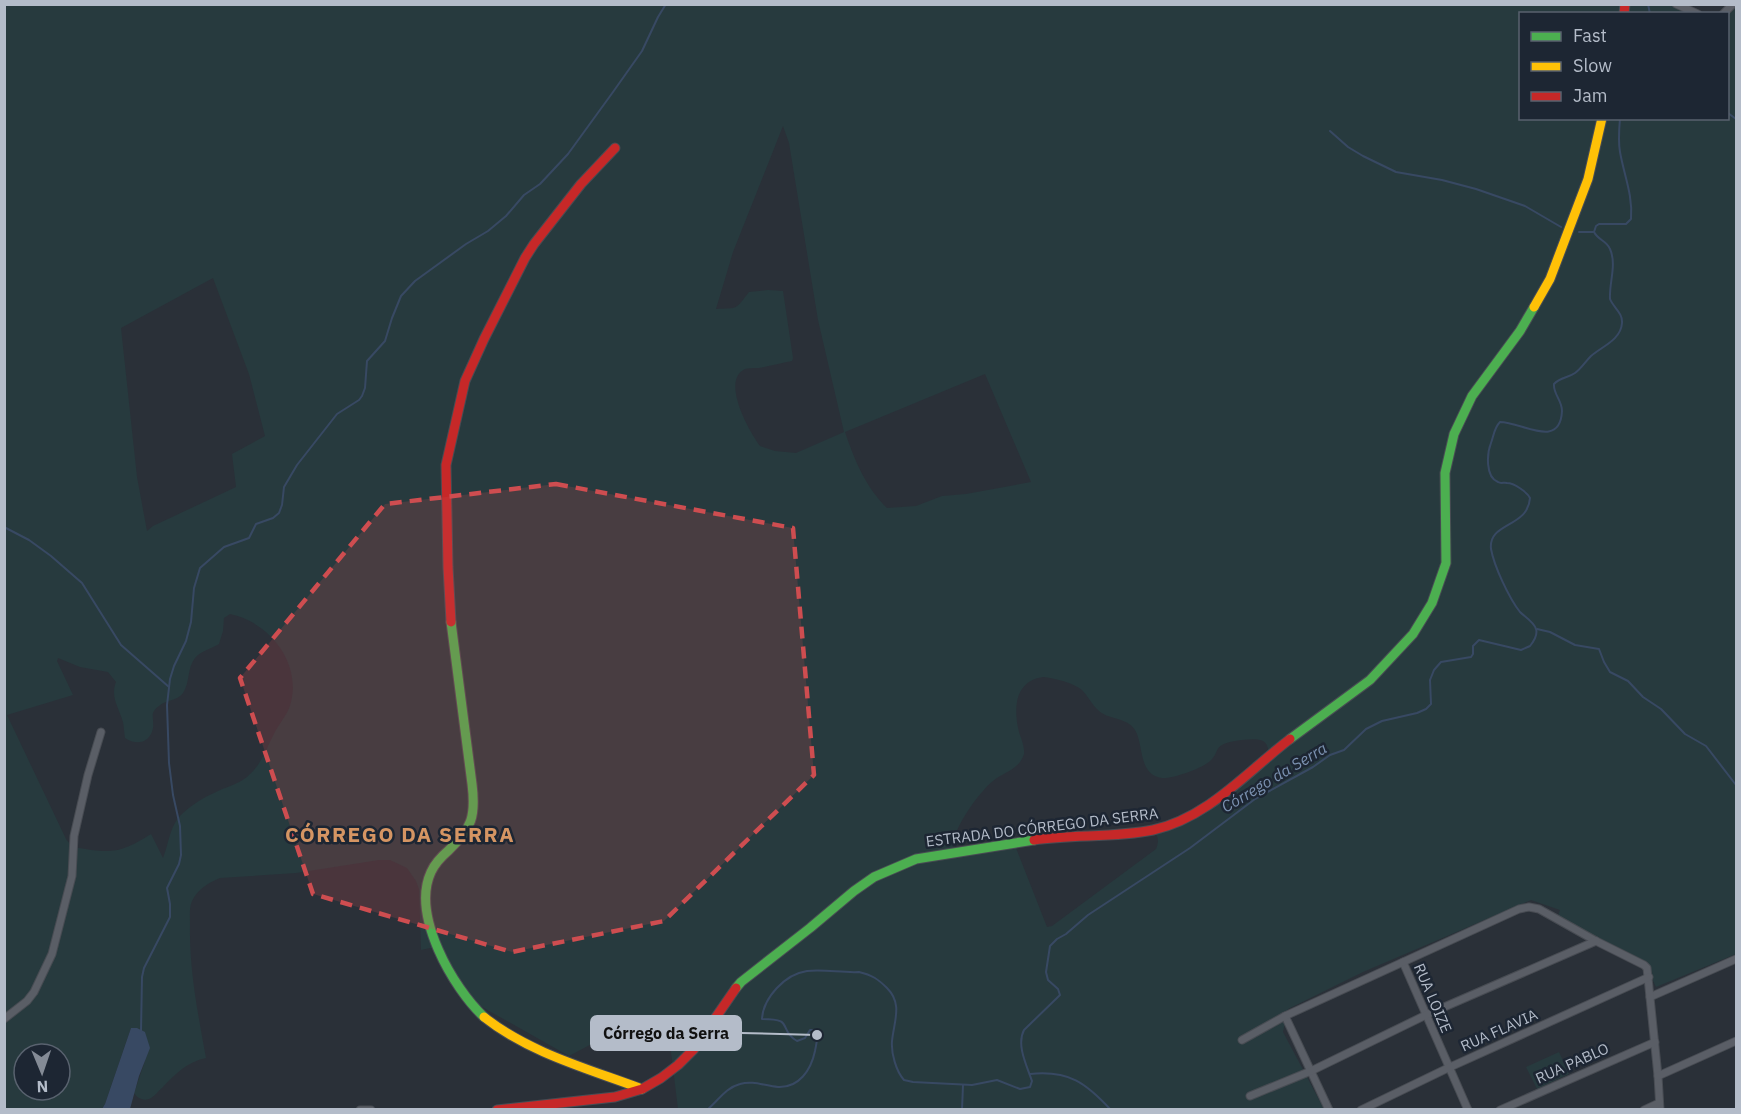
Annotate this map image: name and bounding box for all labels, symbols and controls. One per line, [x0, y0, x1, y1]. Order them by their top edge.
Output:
legend [1519, 12, 1729, 120]
text: Fast [1573, 24, 1607, 47]
text: Slow [1573, 54, 1612, 77]
text: Jam [1573, 84, 1608, 107]
water label: Córrego da Serra [1218, 738, 1330, 816]
street label: ESTRADA DO CÓRREGO DA SERRA [925, 803, 1160, 851]
district label: CÓRREGO DA SERRA [285, 820, 515, 848]
street label: RUA LOIZE [1410, 960, 1456, 1036]
street label: RUA FLAVIA [1457, 1004, 1541, 1055]
callout: Córrego da Serra [591, 1016, 741, 1050]
text: Córrego da Serra [603, 1023, 729, 1043]
street label: RUA PABLO [1532, 1038, 1612, 1088]
north arrow [12, 1042, 72, 1102]
text: N [36, 1077, 49, 1097]

